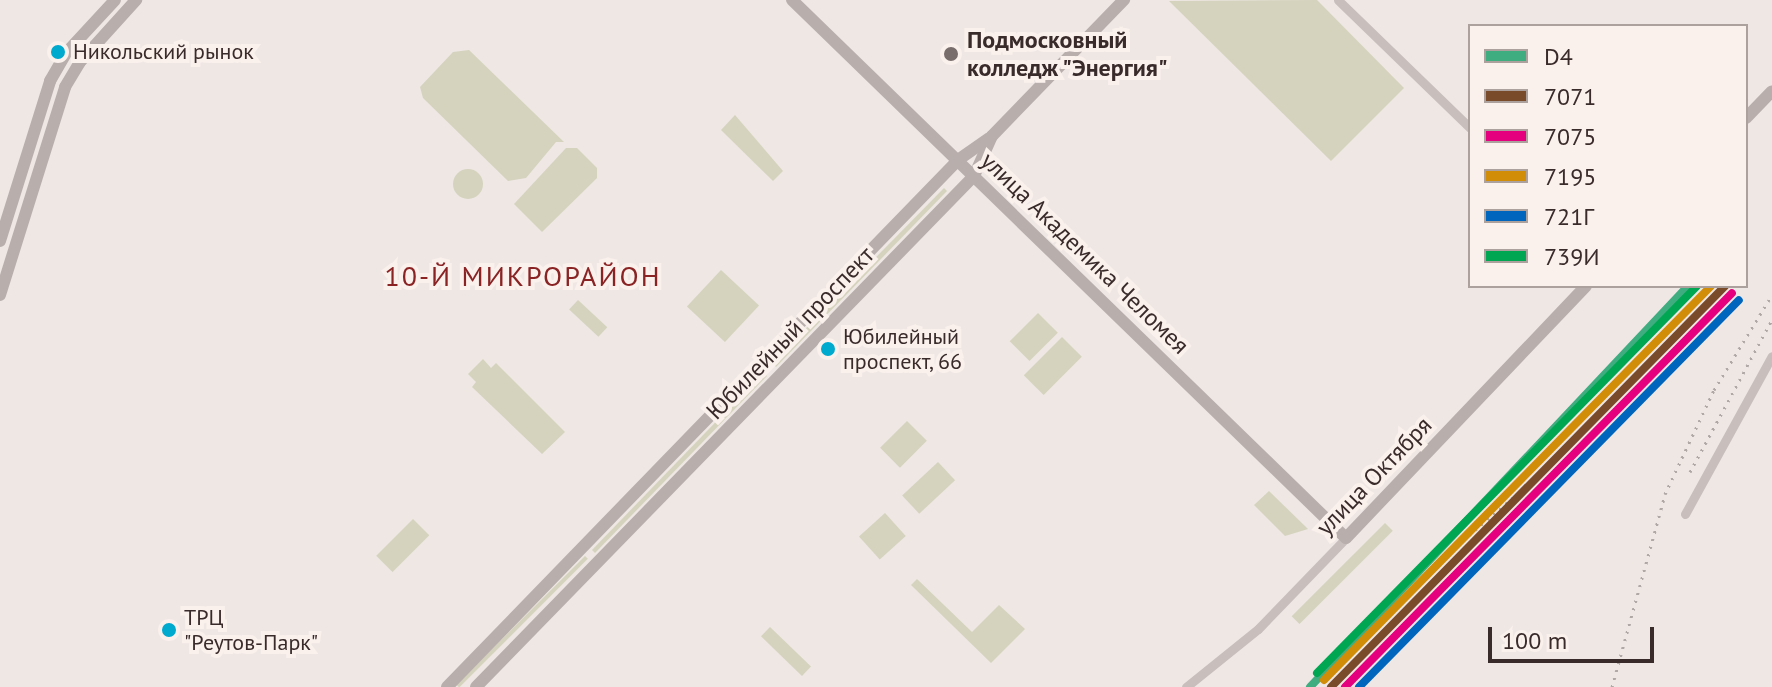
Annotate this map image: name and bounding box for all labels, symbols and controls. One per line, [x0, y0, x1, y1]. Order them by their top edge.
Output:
legend [1468, 24, 1748, 288]
place label: Подмосковный колледж "Энергия" [967, 26, 1170, 82]
place label: Никольский рынок [73, 39, 254, 65]
text: D4 [1544, 41, 1573, 72]
marker: Никольский рынок [50, 44, 66, 60]
marker: Подмосковный колледж "Энергия" [942, 45, 960, 63]
text: 7071 [1544, 81, 1596, 112]
text: 7075 [1544, 121, 1596, 152]
street label: улица Академика Челомея [975, 146, 1195, 360]
text: 7195 [1544, 161, 1596, 192]
text: 721Г [1544, 201, 1594, 232]
street label: Юбилейный проспект [700, 241, 880, 425]
text: 739И [1544, 241, 1600, 272]
district label: 10-Й МИКРОРАЙОН [384, 259, 662, 293]
place label: Юбилейный проспект, 66 [843, 323, 964, 374]
marker: Юбилейный проспект, 66 [820, 341, 836, 357]
street label: улица Октября [1310, 411, 1438, 541]
place label: ТРЦ "Реутов-Парк" [184, 604, 318, 656]
scale bar [1492, 611, 1658, 661]
marker: ТРЦ "Реутов-Парк" [161, 622, 177, 638]
text: 100 m [1502, 625, 1567, 656]

